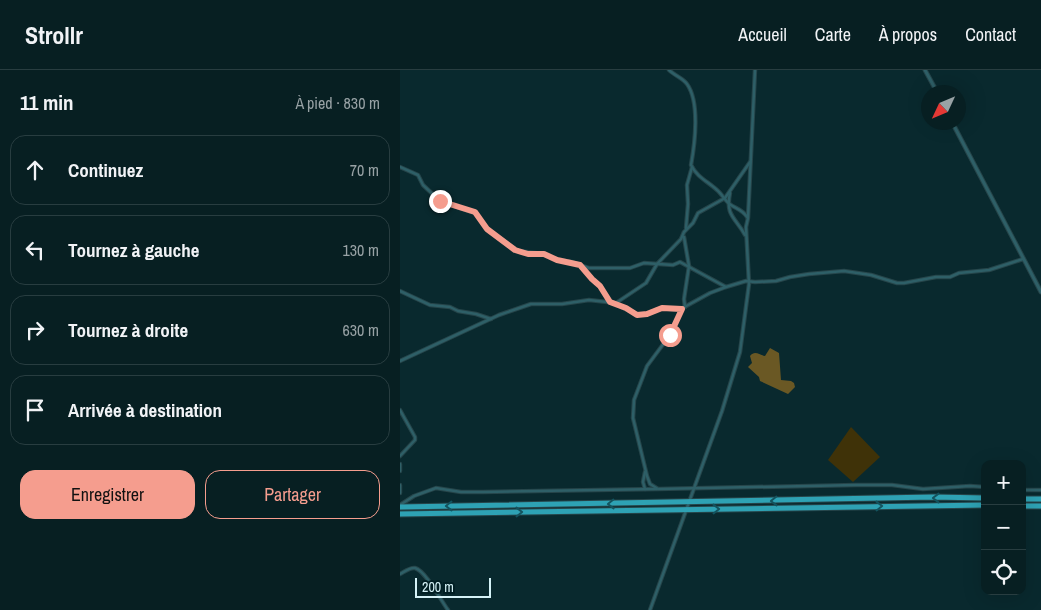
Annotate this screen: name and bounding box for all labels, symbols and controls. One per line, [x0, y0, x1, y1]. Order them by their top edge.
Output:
text: Strollr [25, 19, 83, 51]
text: Accueil [738, 22, 787, 47]
text: Carte [815, 22, 851, 47]
text: À propos [879, 22, 937, 47]
text: Contact [965, 22, 1016, 47]
north arrow [921, 85, 966, 130]
text: 11 min [20, 88, 74, 117]
text: À pied · 830 m [295, 92, 380, 114]
icon: ahead [21, 156, 49, 184]
text: Continuez [68, 157, 143, 183]
text: 70 m [350, 159, 379, 181]
route end [429, 190, 452, 213]
icon: left [21, 236, 49, 264]
text: Tournez à gauche [68, 237, 199, 263]
text: 130 m [343, 239, 379, 261]
icon: right [21, 316, 49, 344]
text: Tournez à droite [68, 317, 188, 343]
text: 630 m [343, 319, 379, 341]
route start [659, 324, 682, 347]
icon: arrive [21, 396, 49, 424]
text: Arrivée à destination [68, 397, 222, 423]
map controls [981, 460, 1026, 595]
button: + [981, 460, 1026, 505]
button: Enregistrer [20, 470, 195, 519]
button: Partager [205, 470, 380, 519]
one-way arrow [932, 493, 940, 503]
one-way arrow [769, 496, 777, 506]
one-way arrow [607, 499, 614, 509]
one-way arrow [444, 501, 452, 512]
one-way arrow [875, 501, 883, 511]
one-way arrow [712, 504, 720, 514]
button: − [981, 505, 1026, 550]
one-way arrow [515, 507, 523, 517]
button: locate [981, 550, 1026, 595]
scale bar [415, 575, 491, 598]
text: 200 m [422, 578, 454, 596]

